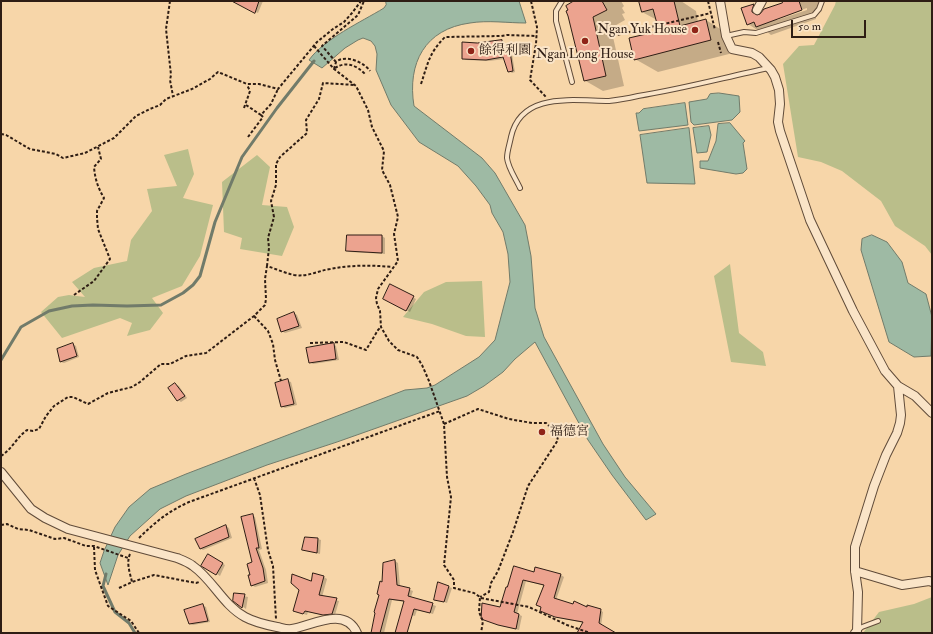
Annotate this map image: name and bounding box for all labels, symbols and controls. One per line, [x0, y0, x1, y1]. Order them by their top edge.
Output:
scale bar [793, 12, 868, 38]
text: 50 m [798, 19, 821, 34]
place label: Ngan Yuk House [598, 22, 687, 38]
marker: Ngan Yuk House [690, 25, 700, 35]
marker: Ngan Long House [580, 36, 590, 46]
place label: 餘得利園 [479, 43, 531, 59]
marker: 餘得利園 [466, 46, 476, 56]
place label: Ngan Long House [536, 47, 634, 63]
place label: 福德宮 [550, 424, 589, 440]
marker: 福德宮 [537, 427, 547, 437]

